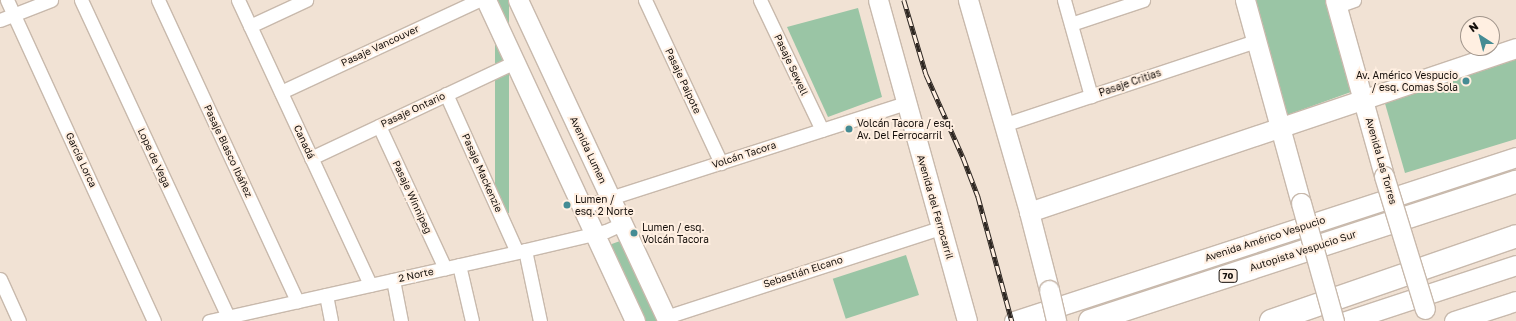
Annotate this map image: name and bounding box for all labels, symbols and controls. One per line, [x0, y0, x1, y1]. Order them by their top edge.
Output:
north arrow [1460, 16, 1500, 56]
text: N [1466, 19, 1480, 34]
street label: Pasaje Vancouver [339, 23, 421, 69]
street label: Pasaje Sewell [772, 32, 810, 98]
street label: Pasaje Paipote [663, 46, 703, 116]
street label: Pasaje Critias [1097, 67, 1163, 99]
place label: Av. Américo Vespucio / esq. Comas Sola [1356, 69, 1458, 92]
marker: Av. Américo Vespucio / esq. Comas Sola [1461, 76, 1471, 86]
street label: Pasaje Ontario [379, 90, 447, 130]
street label: Pasaje Blasco Ibáñez [201, 103, 255, 199]
street label: Avenida Lumen [567, 114, 609, 186]
street label: Avenida Las Torres [1363, 116, 1399, 206]
place label: Volcán Tacora / esq. Av. Del Ferrocarril [857, 117, 954, 140]
street label: Canadá [291, 123, 317, 161]
marker: Volcán Tacora / esq. Av. Del Ferrocarril [844, 124, 854, 134]
street label: Lope de Vega [135, 126, 173, 190]
street label: García Lorca [63, 131, 99, 189]
street label: Pasaje Mackenzie [459, 132, 505, 214]
street label: Volcán Tacora [710, 139, 778, 171]
street label: Avenida del Ferrocarril [914, 153, 956, 261]
street label: Pasaje Winnipeg [390, 158, 434, 236]
place label: Lumen / esq. 2 Norte [575, 193, 634, 216]
marker: Lumen / esq. 2 Norte [562, 200, 572, 210]
street label: Avenida Américo Vespucio [1203, 214, 1327, 264]
place label: Lumen / esq. Volcán Tacora [642, 221, 709, 244]
marker: Lumen / esq. Volcán Tacora [629, 228, 639, 238]
street label: Autopista Vespucio Sur [1248, 228, 1358, 274]
street label: Sebastián Elcano [762, 254, 844, 290]
street label: 2 Norte [397, 265, 435, 285]
road number: 70 [1218, 269, 1238, 283]

